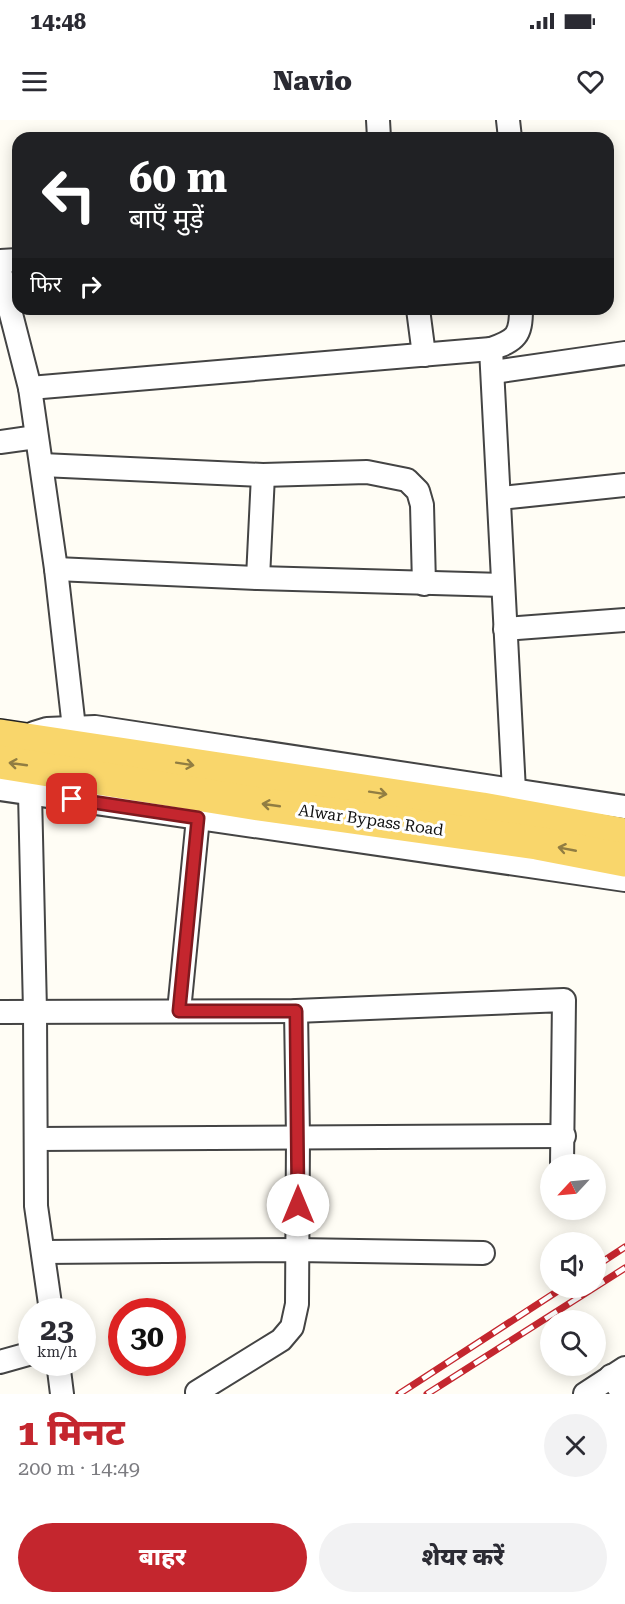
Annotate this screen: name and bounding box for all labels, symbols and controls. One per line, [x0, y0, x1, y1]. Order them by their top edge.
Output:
text: 14:48 [30, 9, 86, 34]
icon: menu [18, 65, 51, 98]
text: Navio [273, 65, 352, 97]
icon: heart [574, 65, 607, 98]
text: 60 m [129, 153, 227, 202]
icon: left [30, 156, 108, 234]
text: बाएँ मुड़ें [129, 203, 204, 235]
icon: right [74, 270, 107, 303]
text: फिर [30, 272, 62, 297]
one-way arrow [9, 759, 29, 770]
one-way arrow [175, 759, 194, 770]
pin [46, 773, 97, 824]
icon: arrive [55, 782, 88, 815]
one-way arrow [367, 788, 387, 799]
one-way arrow [261, 800, 281, 811]
street label: Alwar Bypass Road [297, 800, 445, 840]
one-way arrow [558, 843, 578, 854]
north arrow [540, 1154, 606, 1220]
map controls [540, 1154, 606, 1376]
position arrow [266, 1173, 330, 1237]
button: sound [540, 1232, 606, 1298]
speed limit sign: 30 [108, 1298, 186, 1376]
button: search [540, 1310, 606, 1376]
text: 23 [40, 1312, 74, 1347]
text: km/h [37, 1343, 77, 1361]
text: 1 मिनट [18, 1412, 125, 1454]
button: close [544, 1414, 607, 1477]
text: 200 m · 14:49 [18, 1456, 140, 1480]
button: बाहर [18, 1523, 307, 1592]
button: शेयर करें [319, 1523, 607, 1592]

